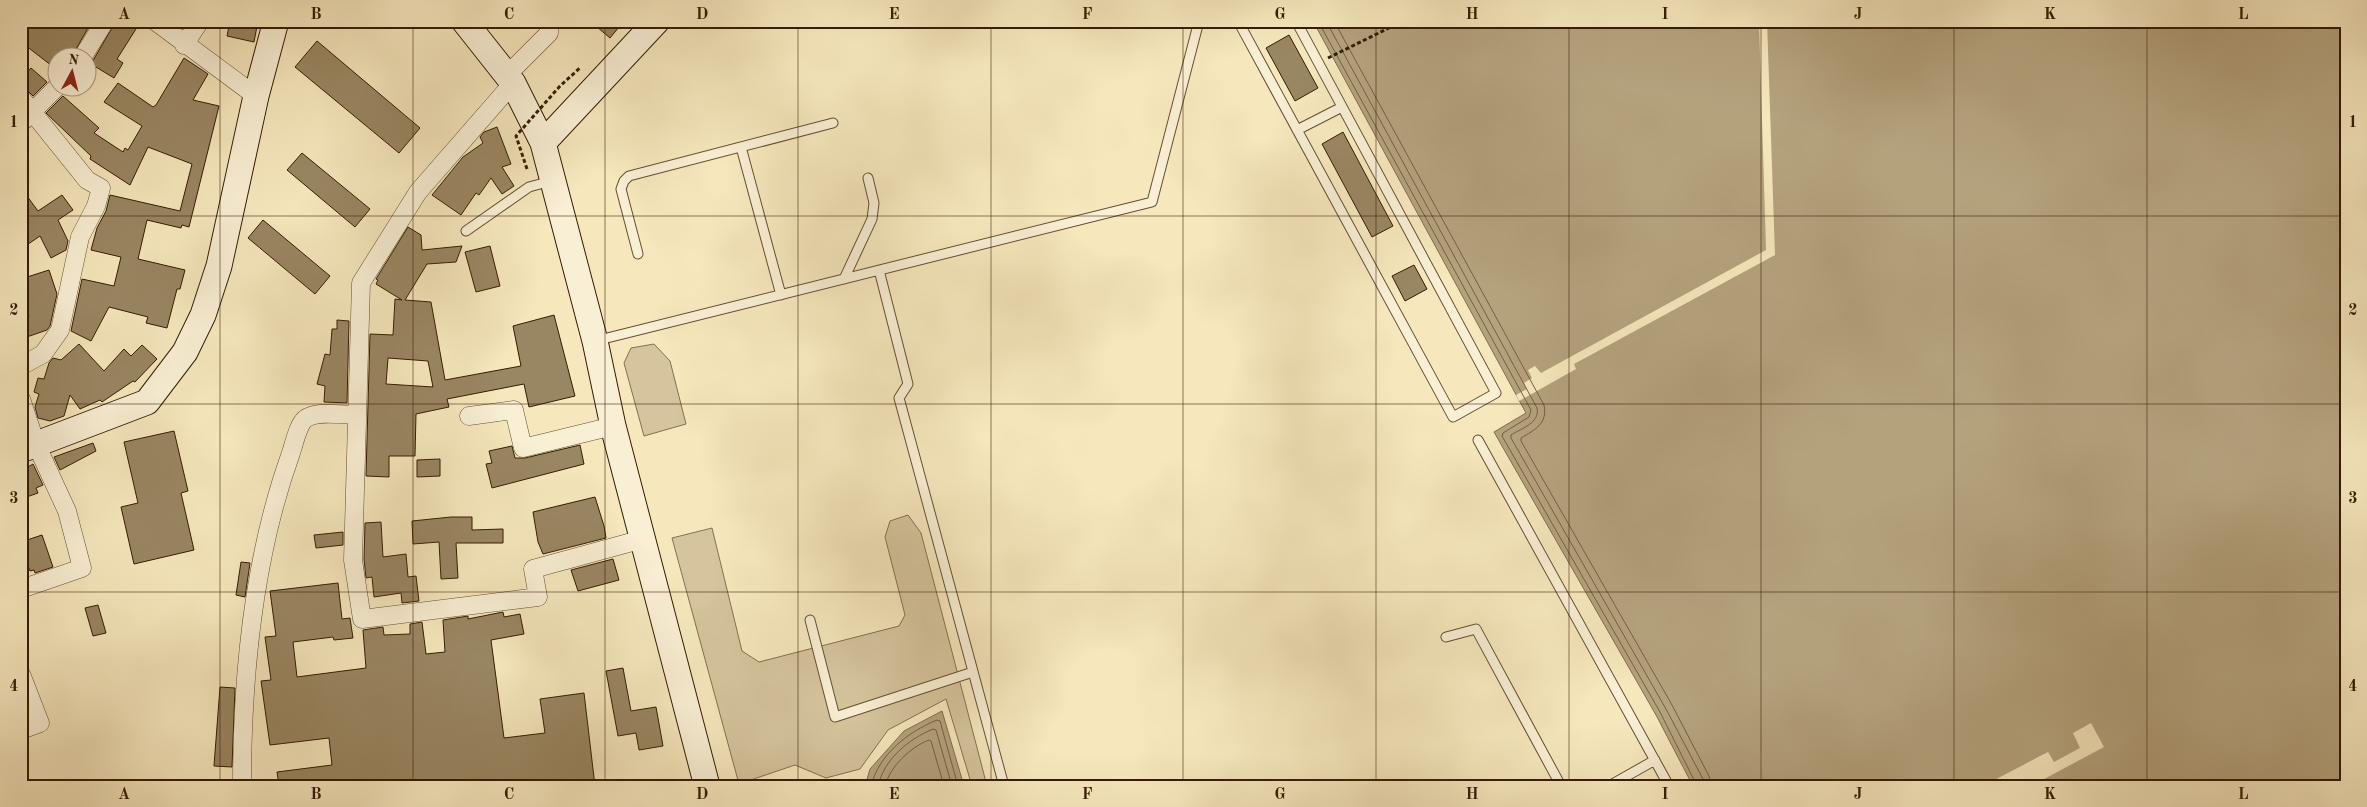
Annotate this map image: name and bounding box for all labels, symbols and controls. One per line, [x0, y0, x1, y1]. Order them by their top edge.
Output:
text: A [118, 7, 130, 23]
text: B [310, 7, 322, 23]
text: C [504, 7, 514, 23]
text: D [696, 7, 708, 23]
text: E [888, 7, 900, 23]
text: F [1082, 7, 1093, 23]
text: G [1274, 7, 1286, 23]
text: H [1465, 7, 1479, 23]
text: I [1661, 7, 1669, 23]
text: J [1854, 7, 1863, 23]
text: K [2044, 7, 2056, 23]
text: L [2238, 7, 2249, 23]
north arrow [48, 48, 98, 98]
text: N [67, 52, 80, 68]
text: 1 [9, 115, 19, 131]
text: 1 [2348, 115, 2358, 131]
text: 2 [9, 303, 19, 319]
text: 2 [2348, 303, 2358, 319]
text: 3 [9, 491, 19, 507]
text: 3 [2348, 491, 2358, 507]
text: 4 [9, 679, 19, 695]
text: 4 [2348, 679, 2358, 695]
text: A [118, 787, 130, 803]
text: B [310, 787, 322, 803]
text: C [504, 787, 514, 803]
text: D [696, 787, 708, 803]
text: E [888, 787, 900, 803]
text: F [1082, 787, 1093, 803]
text: G [1274, 787, 1286, 803]
text: H [1465, 787, 1479, 803]
text: I [1661, 787, 1669, 803]
text: J [1854, 787, 1863, 803]
text: K [2044, 787, 2056, 803]
text: L [2238, 787, 2249, 803]

